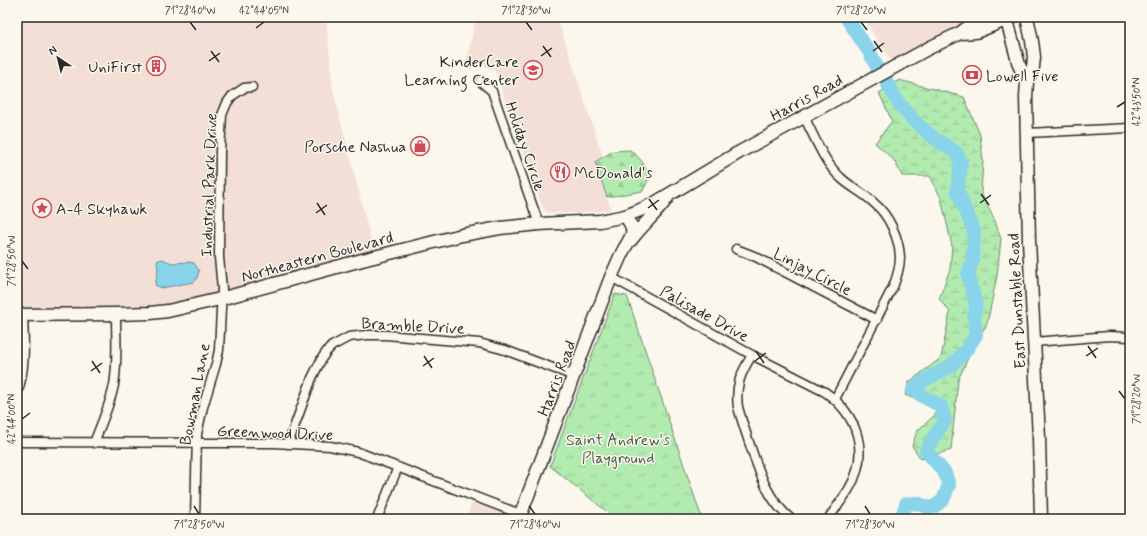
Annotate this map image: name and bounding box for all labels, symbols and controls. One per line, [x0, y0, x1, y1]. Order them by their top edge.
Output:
text: 71°28'40"W [165, 4, 215, 18]
text: 42°44'05"N [239, 4, 289, 18]
text: 71°28'30"W [501, 4, 551, 18]
text: 71°28'20"W [836, 4, 886, 18]
north arrow [38, 38, 78, 78]
text: N [46, 43, 60, 58]
place label: KinderCare Learning Center [404, 52, 520, 92]
building icon: UniFirst [145, 55, 167, 77]
place label: UniFirst [88, 57, 142, 78]
school or university icon: KinderCare Learning Center [522, 59, 544, 81]
bank icon: Lowell Five [961, 64, 983, 86]
place label: Lowell Five [986, 66, 1058, 87]
street label: Harris Road [767, 70, 847, 127]
text: 42°43'50"N [1130, 77, 1144, 126]
street label: Holiday Circle [499, 99, 550, 194]
street label: Industrial Park Drive [196, 113, 223, 257]
shop icon: Porsche Nashua [409, 135, 431, 157]
place label: Porsche Nashua [304, 137, 406, 158]
restaurant icon: McDonald's [549, 161, 571, 183]
place label: McDonald's [574, 163, 653, 184]
place icon: A-4 Skyhawk [31, 197, 53, 219]
place label: A-4 Skyhawk [56, 199, 147, 220]
street label: Northeastern Boulevard [239, 227, 396, 288]
street label: East Dunstable Road [1003, 233, 1032, 369]
text: 71°28'50"W [5, 236, 19, 286]
street label: Linjay Circle [769, 244, 855, 301]
street label: Palisade Drive [656, 281, 753, 347]
street label: Bramble Drive [361, 313, 465, 340]
street label: Harris Road [533, 338, 581, 419]
street label: Bowman Lane [175, 341, 216, 447]
text: 71°28'20"W [1130, 374, 1144, 424]
text: 42°44'00"N [5, 394, 19, 444]
street label: Greenwood Drive [216, 421, 333, 446]
park label: Saint Andrew's Playground [566, 430, 670, 469]
text: 71°28'50"W [174, 518, 224, 532]
text: 71°28'40"W [510, 518, 560, 532]
text: 71°28'30"W [845, 518, 895, 532]

